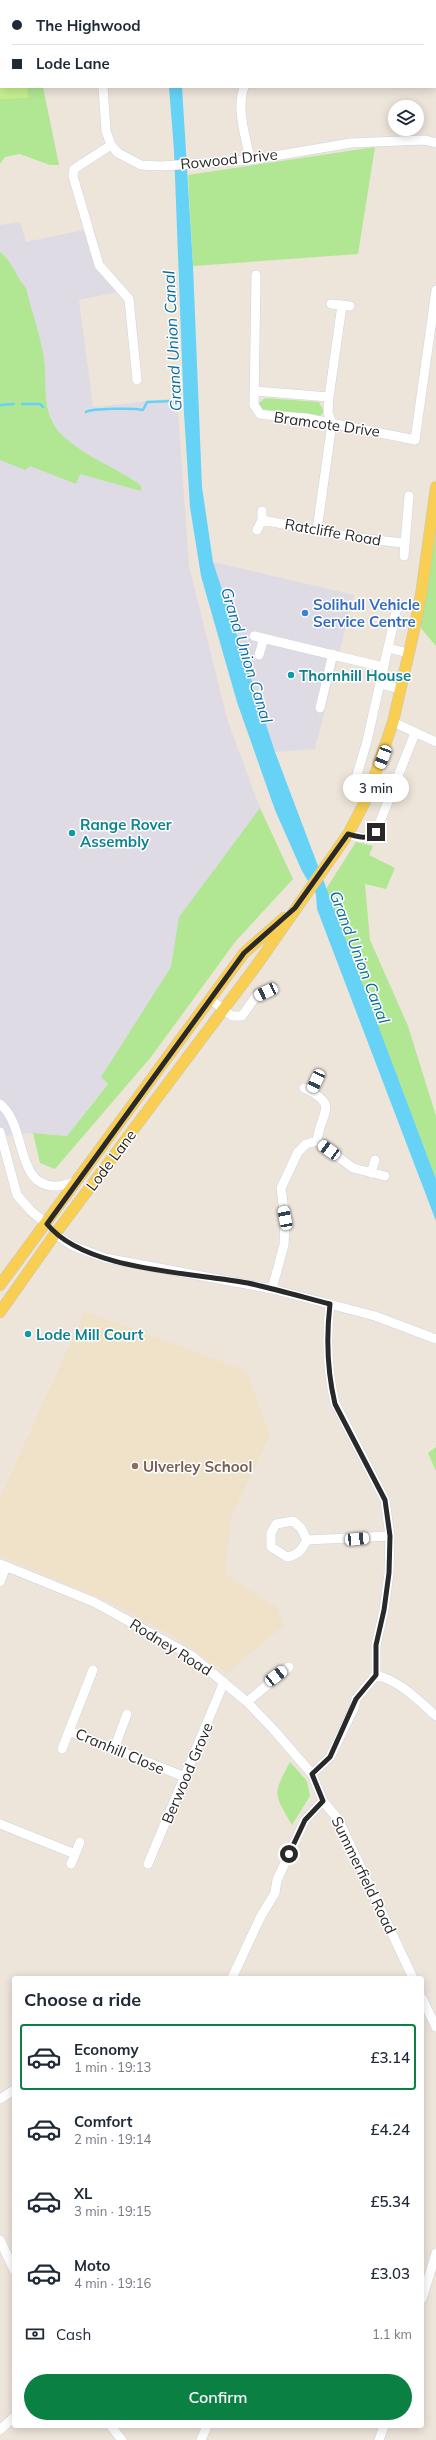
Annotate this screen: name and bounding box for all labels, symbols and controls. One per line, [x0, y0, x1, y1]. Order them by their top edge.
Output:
text: The Highwood [36, 16, 141, 35]
text: Lode Lane [36, 54, 110, 73]
map controls [388, 100, 424, 136]
button: layers [388, 100, 424, 136]
street label: Rowood Drive [179, 144, 279, 174]
water label: Grand Union Canal [158, 270, 186, 412]
street label: Bramcote Drive [273, 407, 381, 441]
street label: Ratcliffe Road [283, 514, 383, 550]
water label: Grand Union Canal [217, 585, 277, 725]
place label: Solihull Vehicle Service Centre [313, 595, 420, 631]
marker: Solihull Vehicle Service Centre [300, 608, 310, 618]
place label: Thornhill House [299, 666, 411, 685]
marker: Thornhill House [286, 670, 296, 680]
car [373, 744, 393, 770]
callout: 3 min [343, 774, 409, 802]
text: 3 min [359, 780, 393, 796]
place label: Range Rover Assembly [80, 815, 172, 851]
route end [367, 823, 385, 841]
marker: Range Rover Assembly [67, 828, 77, 838]
water label: Grand Union Canal [325, 888, 395, 1026]
car [253, 981, 279, 1003]
car [305, 1068, 327, 1094]
street label: Lode Lane [82, 1126, 140, 1194]
car [316, 1138, 342, 1162]
car [277, 1205, 293, 1231]
place label: Lode Mill Court [36, 1325, 144, 1344]
marker: Lode Mill Court [23, 1329, 33, 1339]
place label: Ulverley School [143, 1457, 252, 1476]
marker: Ulverley School [130, 1461, 140, 1471]
car [345, 1532, 369, 1546]
street label: Rodney Road [126, 1614, 216, 1680]
car [263, 1664, 289, 1688]
street label: Berwood Grove [157, 1720, 217, 1826]
street label: Cranhill Close [73, 1724, 167, 1778]
street label: Summerfield Road [327, 1813, 401, 1937]
route start [280, 1845, 298, 1863]
text: Choose a ride [24, 1988, 141, 2011]
icon: car [26, 2039, 62, 2075]
text: Economy [74, 2040, 139, 2059]
text: £3.14 [370, 2048, 410, 2067]
text: 1 min · 19:13 [74, 2059, 151, 2075]
icon: car [26, 2111, 62, 2147]
text: Comfort [74, 2112, 132, 2131]
text: £4.24 [370, 2120, 410, 2139]
text: 2 min · 19:14 [74, 2131, 151, 2147]
icon: car [26, 2183, 62, 2219]
text: XL [74, 2184, 92, 2203]
text: £5.34 [370, 2192, 410, 2211]
text: 3 min · 19:15 [74, 2203, 151, 2219]
icon: car [26, 2255, 62, 2291]
text: Moto [74, 2256, 110, 2275]
text: £3.03 [370, 2264, 410, 2283]
text: 4 min · 19:16 [74, 2275, 151, 2291]
icon: cash [24, 2323, 46, 2345]
text: Cash [56, 2325, 91, 2344]
text: 1.1 km [372, 2326, 412, 2342]
button: Confirm [24, 2374, 412, 2420]

